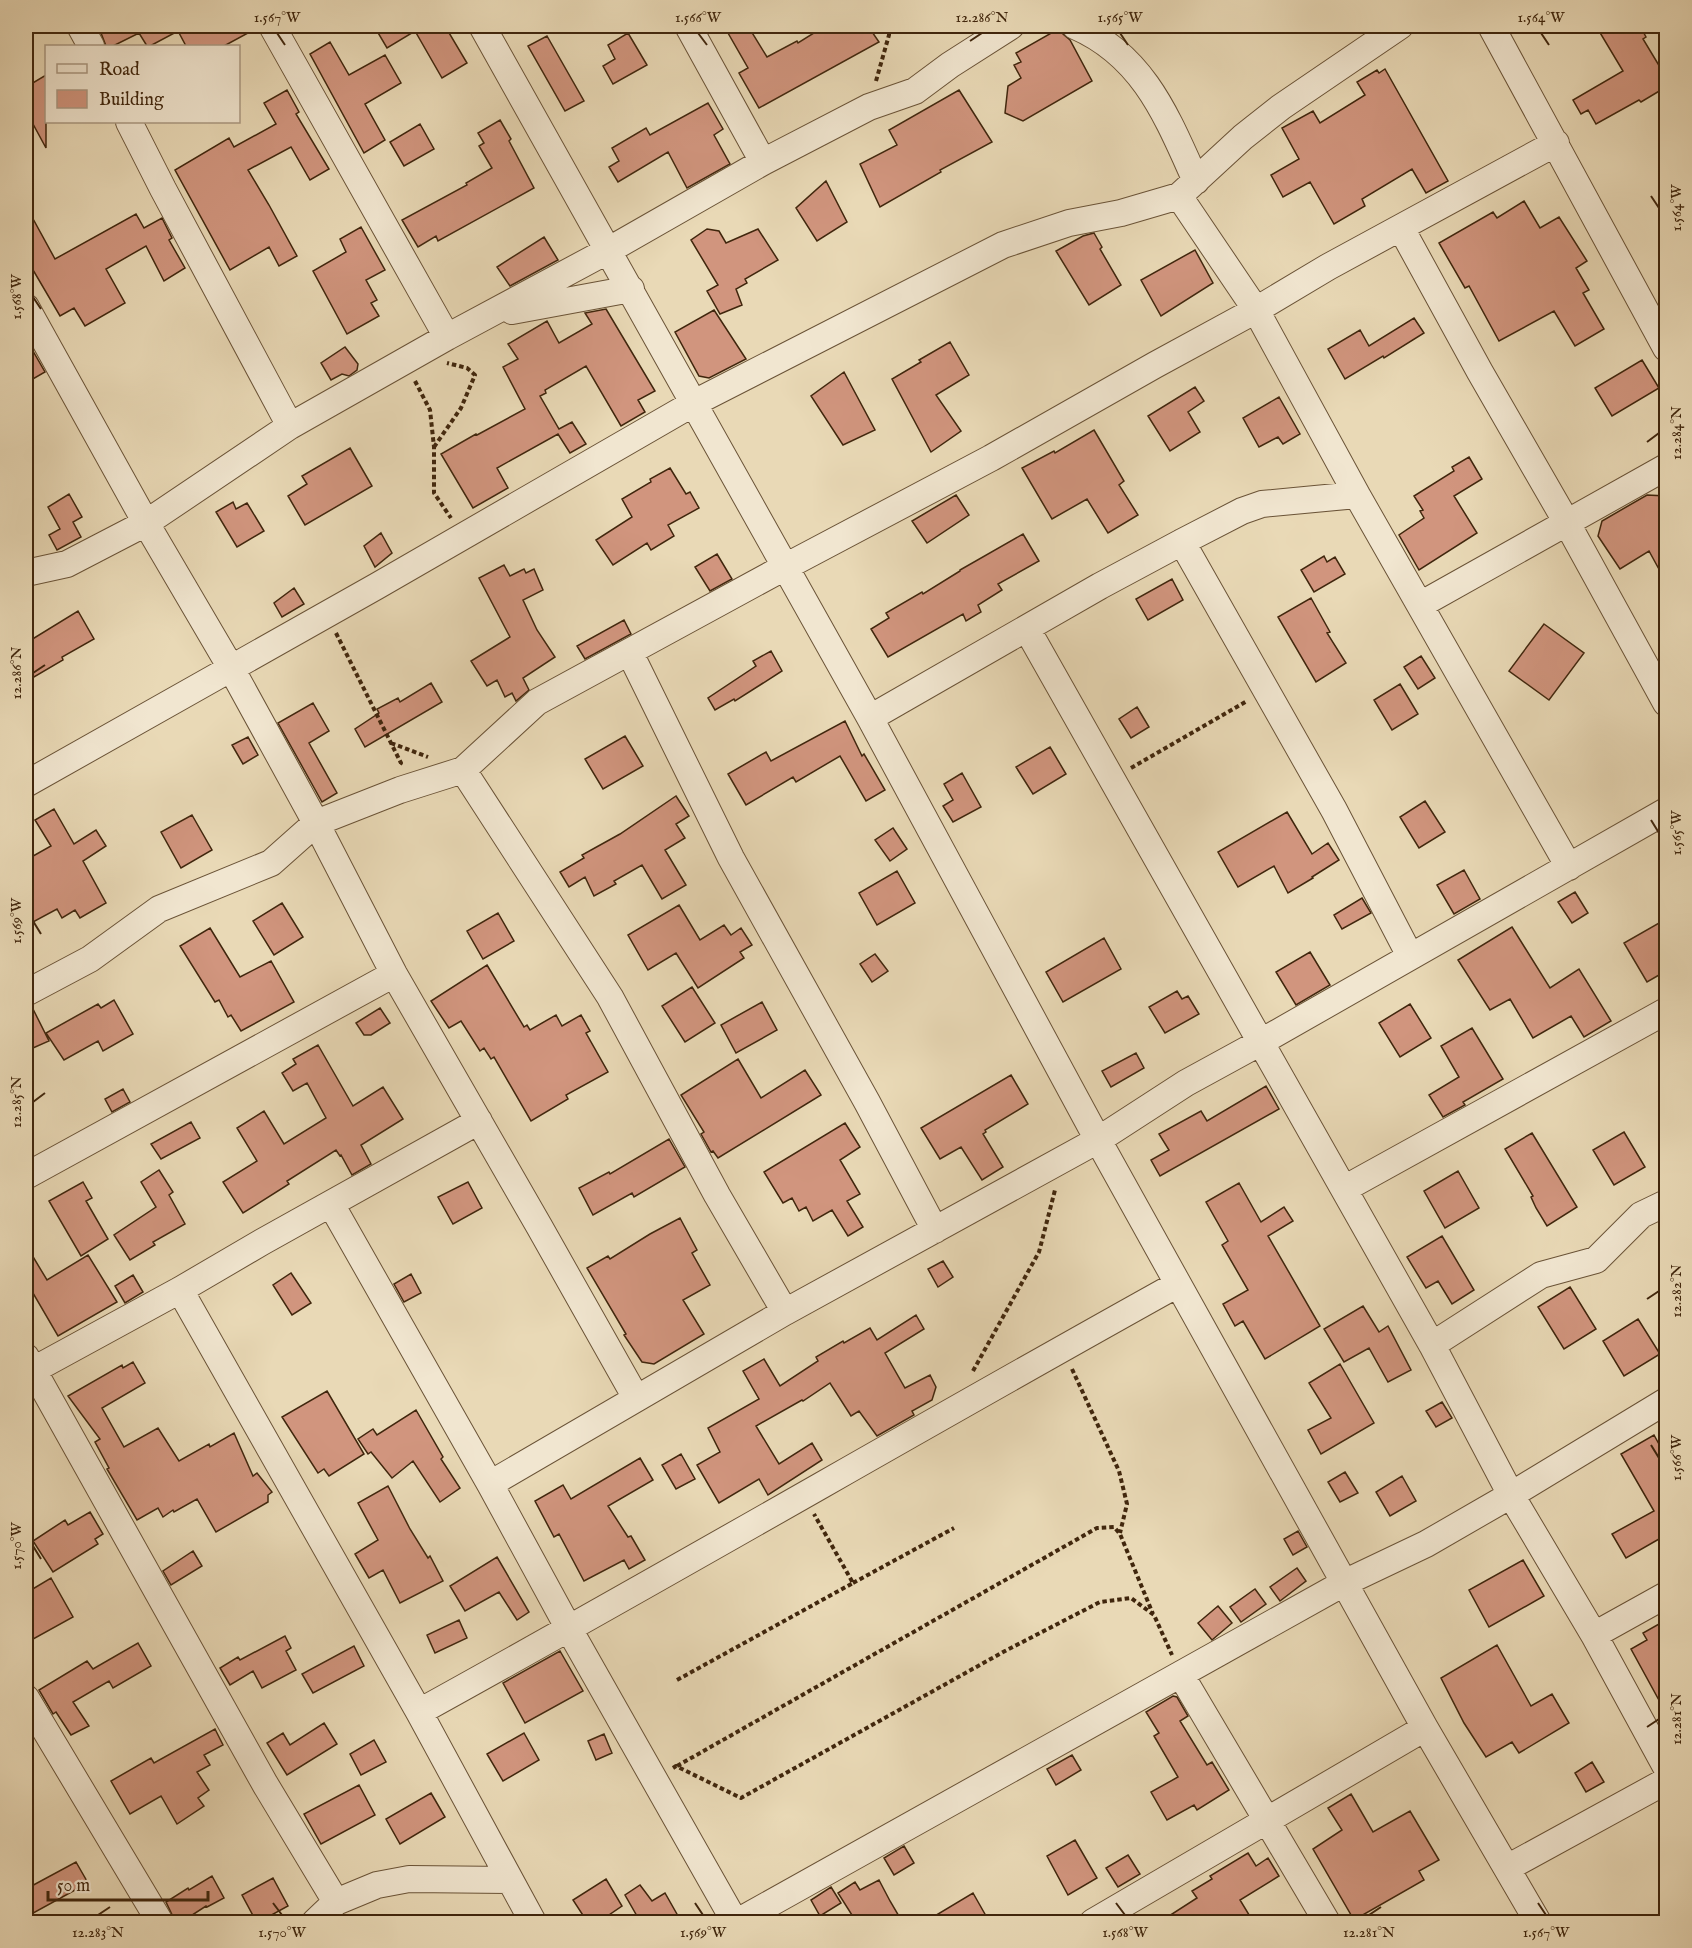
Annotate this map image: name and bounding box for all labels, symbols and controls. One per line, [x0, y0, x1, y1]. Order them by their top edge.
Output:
text: 1.567°W [254, 8, 301, 27]
text: 1.566°W [675, 8, 722, 27]
text: 12.286°N [956, 8, 1008, 27]
text: 1.565°W [1097, 8, 1143, 27]
text: 1.564°W [1518, 8, 1565, 27]
legend [45, 45, 240, 123]
text: Road [99, 59, 140, 82]
text: Building [99, 89, 164, 112]
text: 1.564°W [1667, 184, 1686, 231]
text: 1.568°W [7, 274, 26, 320]
text: 12.284°N [1667, 406, 1686, 460]
text: 12.286°N [7, 647, 26, 699]
text: 1.565°W [1667, 810, 1686, 856]
text: 1.569°W [7, 897, 26, 944]
text: 12.285°N [7, 1076, 26, 1128]
text: 12.282°N [1667, 1264, 1686, 1318]
text: 1.566°W [1667, 1434, 1686, 1481]
text: 1.570°W [7, 1521, 26, 1570]
text: 12.281°N [1667, 1693, 1686, 1745]
scale bar [48, 1864, 208, 1902]
text: 50 m [57, 1875, 90, 1898]
text: 12.283°N [72, 1923, 124, 1942]
text: 1.570°W [258, 1923, 307, 1942]
text: 1.569°W [680, 1923, 727, 1942]
text: 1.568°W [1102, 1923, 1148, 1942]
text: 12.281°N [1343, 1923, 1395, 1942]
text: 1.567°W [1523, 1923, 1570, 1942]

